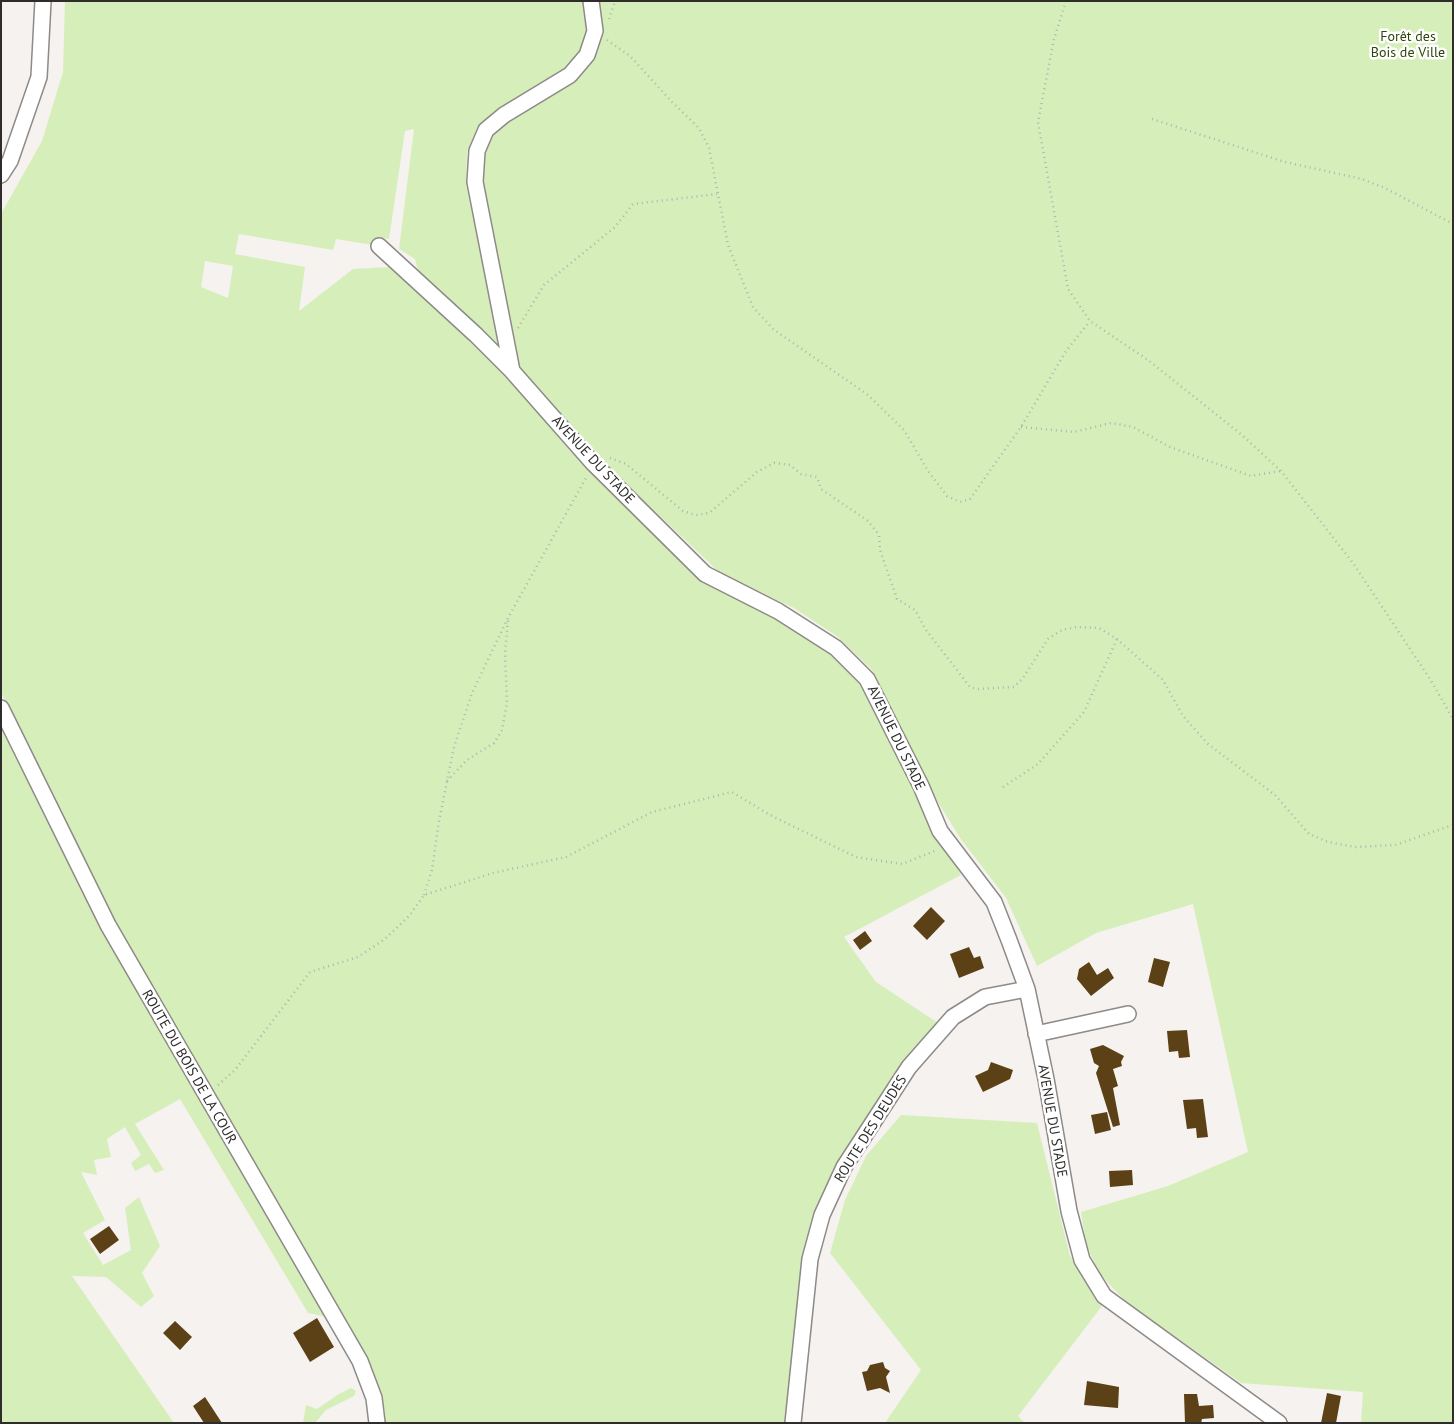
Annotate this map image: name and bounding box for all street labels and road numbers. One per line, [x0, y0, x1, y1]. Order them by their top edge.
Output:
street label: AVENUE DU STADE [548, 413, 638, 507]
street label: AVENUE DU STADE [863, 683, 929, 793]
street label: ROUTE DU BOIS DE LA COUR [138, 987, 240, 1147]
street label: AVENUE DU STADE [1034, 1063, 1070, 1179]
street label: ROUTE DES DEUDES [831, 1072, 911, 1186]

